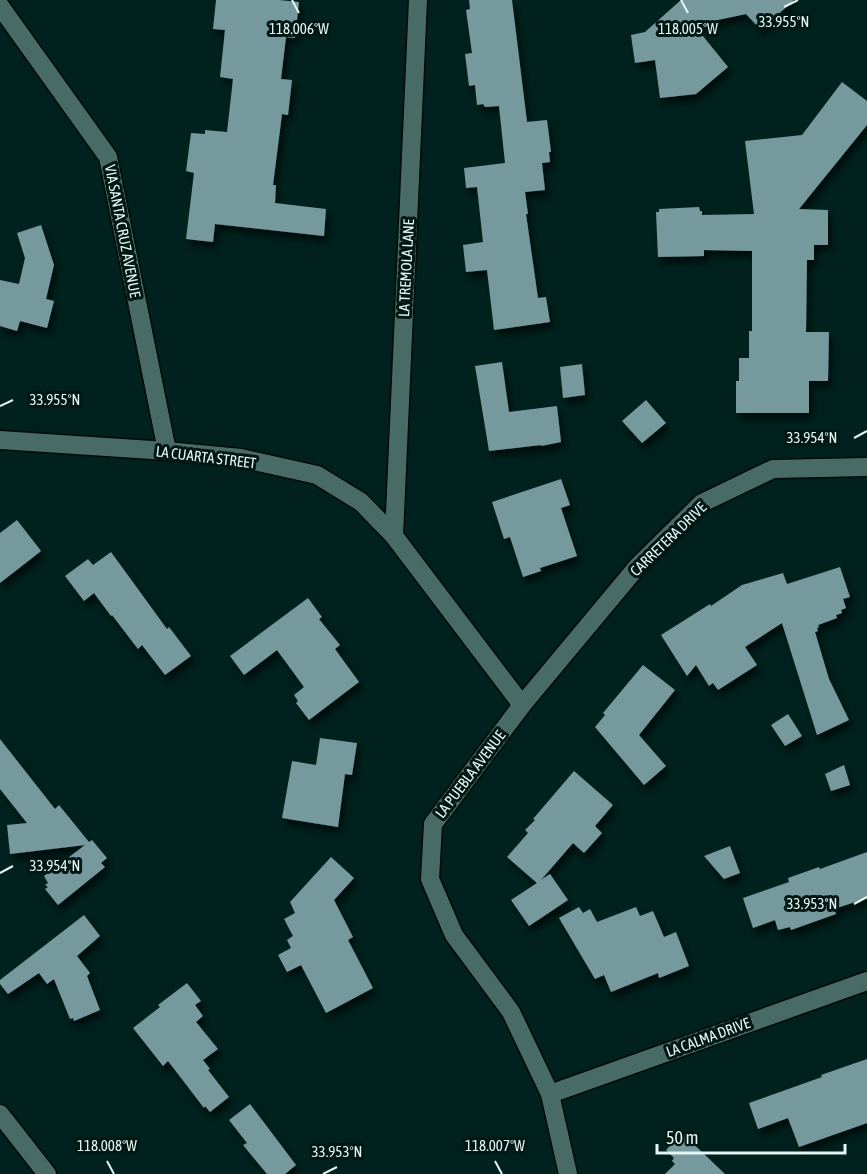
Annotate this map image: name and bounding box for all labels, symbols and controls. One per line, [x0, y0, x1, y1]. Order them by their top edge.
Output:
text: 33.955°N [759, 13, 809, 30]
text: 118.006°W [269, 20, 329, 37]
text: 118.005°W [658, 20, 718, 37]
street label: VIA SANTA CRUZ AVENUE [102, 163, 144, 300]
street label: LA TREMOLA LANE [395, 218, 417, 317]
text: 33.955°N [30, 391, 80, 408]
text: 33.954°N [787, 429, 837, 446]
street label: LA CUARTA STREET [155, 442, 257, 472]
street label: CARRETERA DRIVE [627, 498, 710, 579]
street label: LA PUEBLA AVENUE [432, 726, 509, 821]
text: 33.954°N [30, 857, 80, 874]
text: 33.953°N [787, 895, 837, 912]
street label: LA CALMA DRIVE [664, 1014, 753, 1060]
scale bar [657, 1117, 844, 1155]
text: 50 m [666, 1127, 698, 1148]
text: 118.008°W [77, 1137, 137, 1154]
text: 118.007°W [465, 1137, 525, 1154]
text: 33.953°N [312, 1143, 362, 1160]

